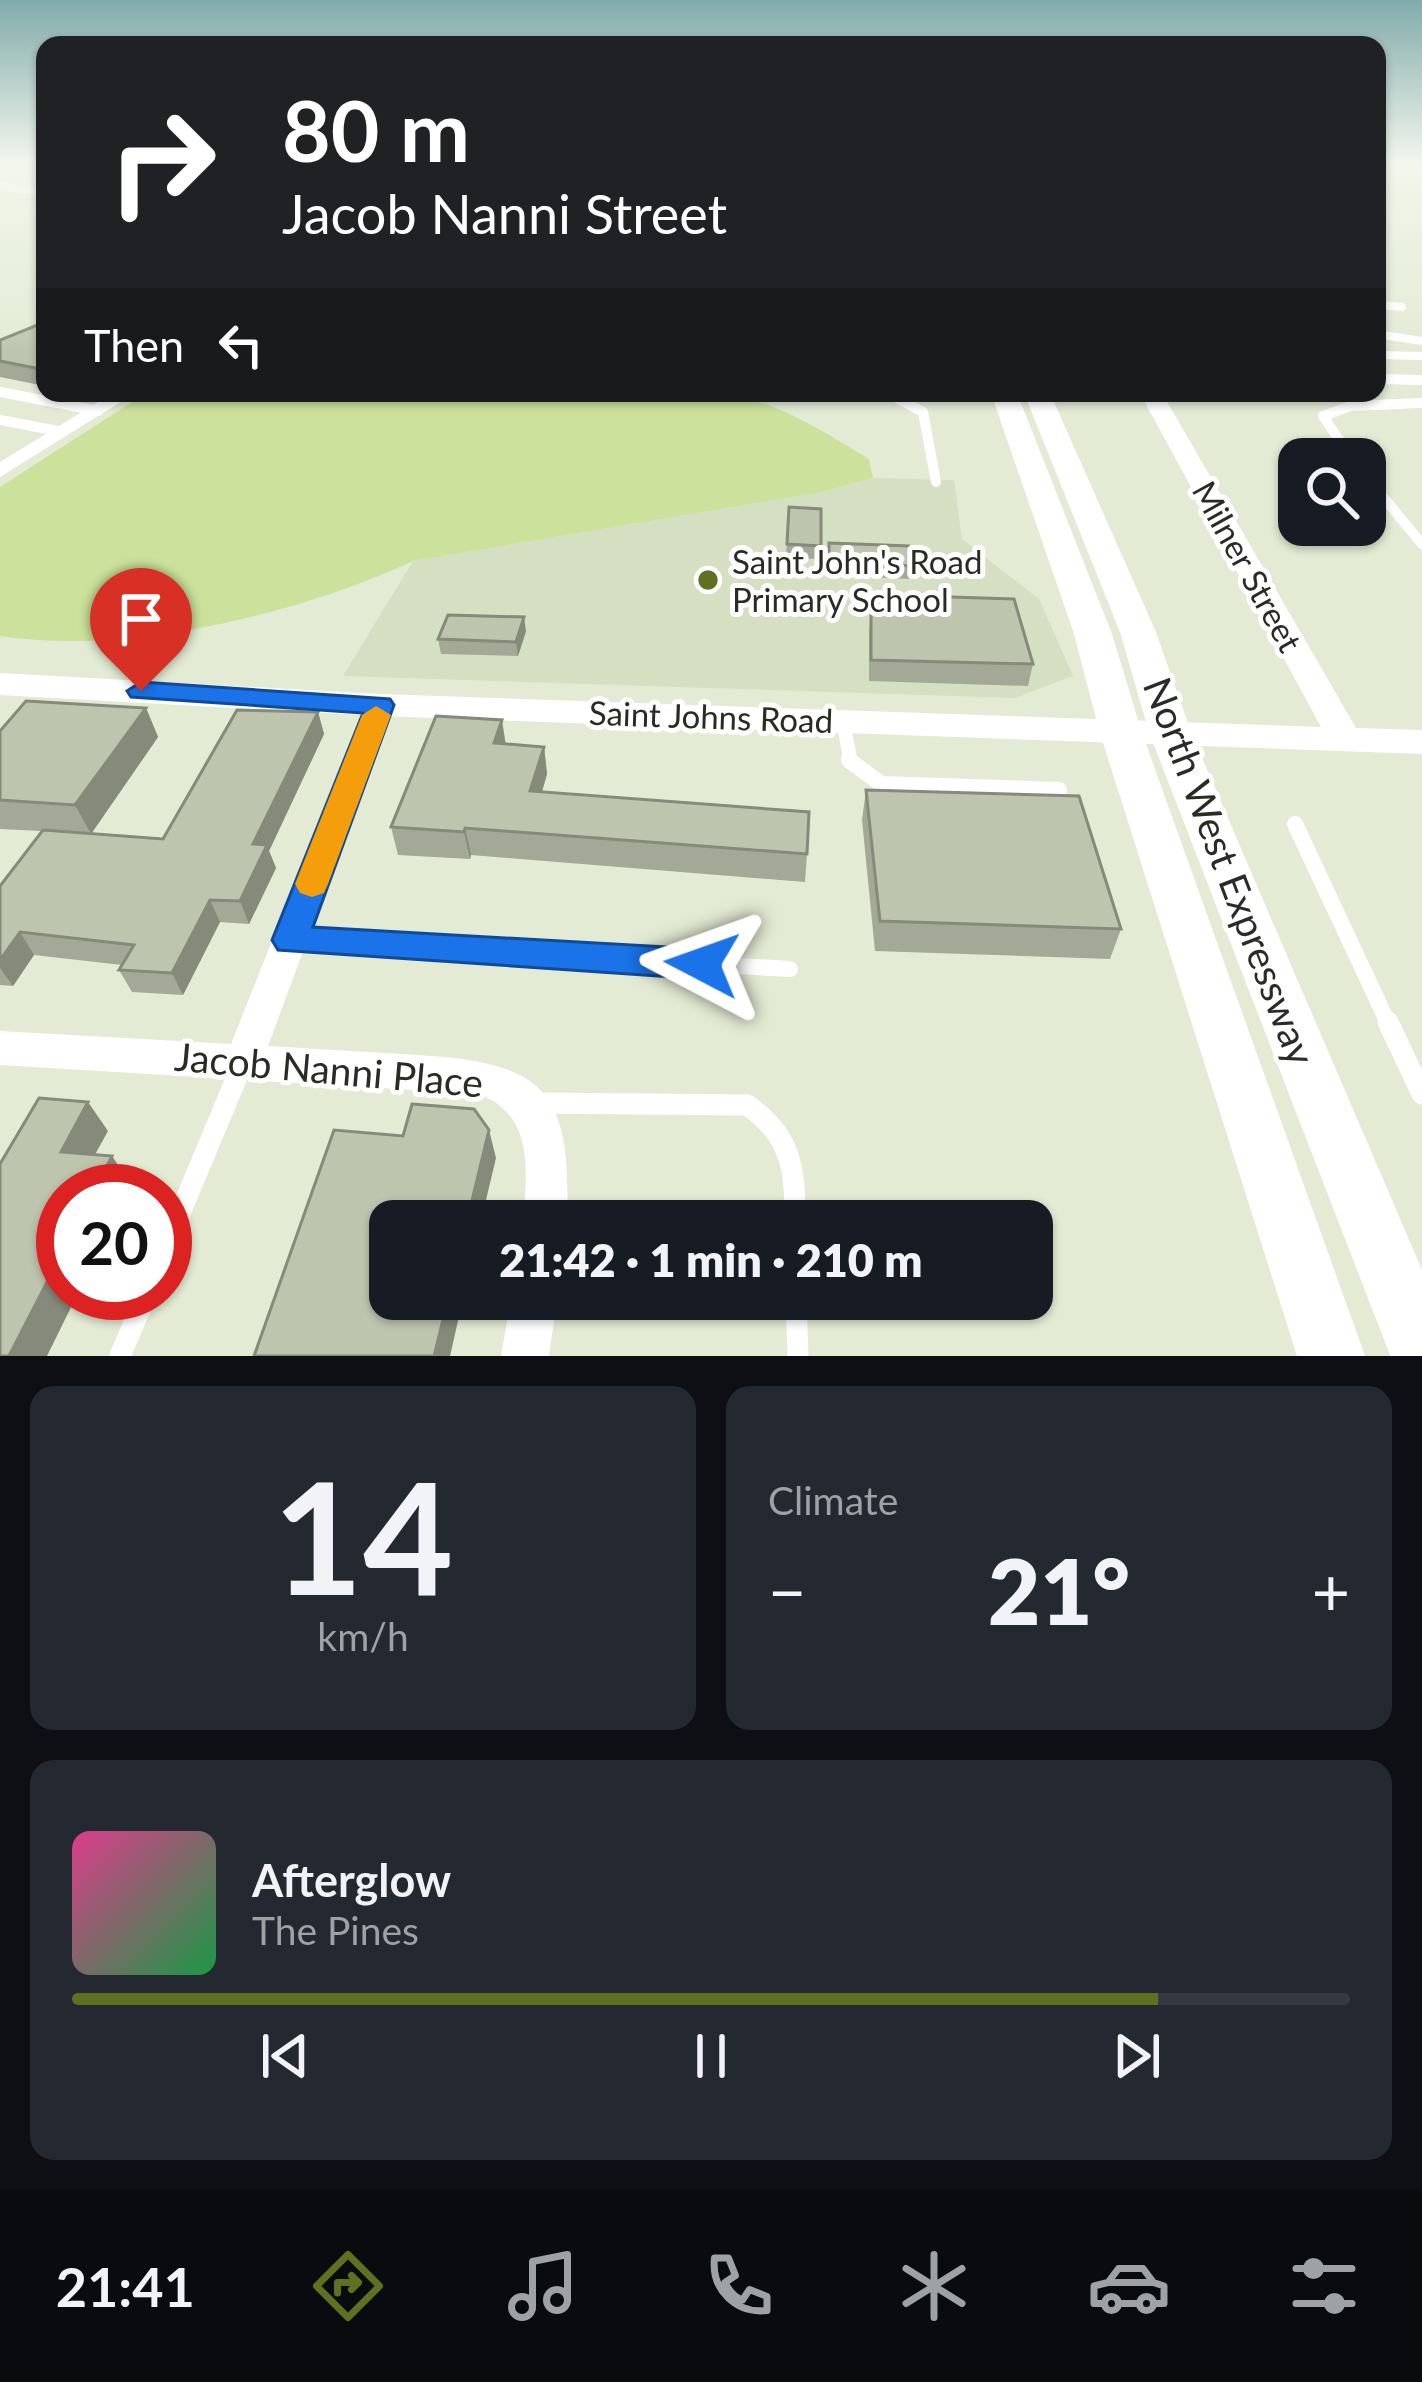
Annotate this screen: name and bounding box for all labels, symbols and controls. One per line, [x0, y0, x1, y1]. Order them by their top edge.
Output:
text: 80 m [282, 79, 470, 180]
icon: right [84, 84, 240, 240]
text: Jacob Nanni Street [282, 181, 727, 246]
icon: left [208, 312, 274, 378]
text: Then [84, 318, 184, 372]
map controls [1278, 438, 1386, 546]
button: search [1278, 438, 1386, 546]
street label: Milner Street [1185, 474, 1311, 658]
place label: Saint John's Road Primary School [732, 541, 982, 619]
marker: Saint John's Road Primary School [695, 567, 721, 593]
pin [90, 568, 192, 691]
icon: arrive [108, 586, 174, 652]
street label: North West Expressway [1135, 671, 1325, 1071]
street label: Saint Johns Road [588, 692, 834, 740]
position arrow [639, 901, 765, 1027]
street label: Jacob Nanni Place [173, 1033, 485, 1105]
speed limit sign: 20 [36, 1164, 192, 1320]
text: 21:42 · 1 min · 210 m [499, 1233, 923, 1287]
text: 14 [273, 1441, 453, 1628]
text: Climate [768, 1477, 898, 1523]
text: 21° [988, 1536, 1130, 1644]
text: − [768, 1551, 806, 1630]
text: + [1312, 1551, 1350, 1630]
text: km/h [317, 1613, 409, 1659]
text: Afterglow [252, 1853, 451, 1907]
text: The Pines [252, 1907, 419, 1953]
icon: previous [252, 2023, 318, 2089]
icon: pause [678, 2023, 744, 2089]
icon: next [1104, 2023, 1170, 2089]
icon: directions [306, 2244, 390, 2328]
icon: music [501, 2244, 585, 2328]
icon: phone [697, 2244, 781, 2328]
icon: climate [892, 2244, 976, 2328]
icon: car [1087, 2244, 1171, 2328]
icon: filters [1282, 2244, 1366, 2328]
text: 21:41 [56, 2254, 195, 2319]

